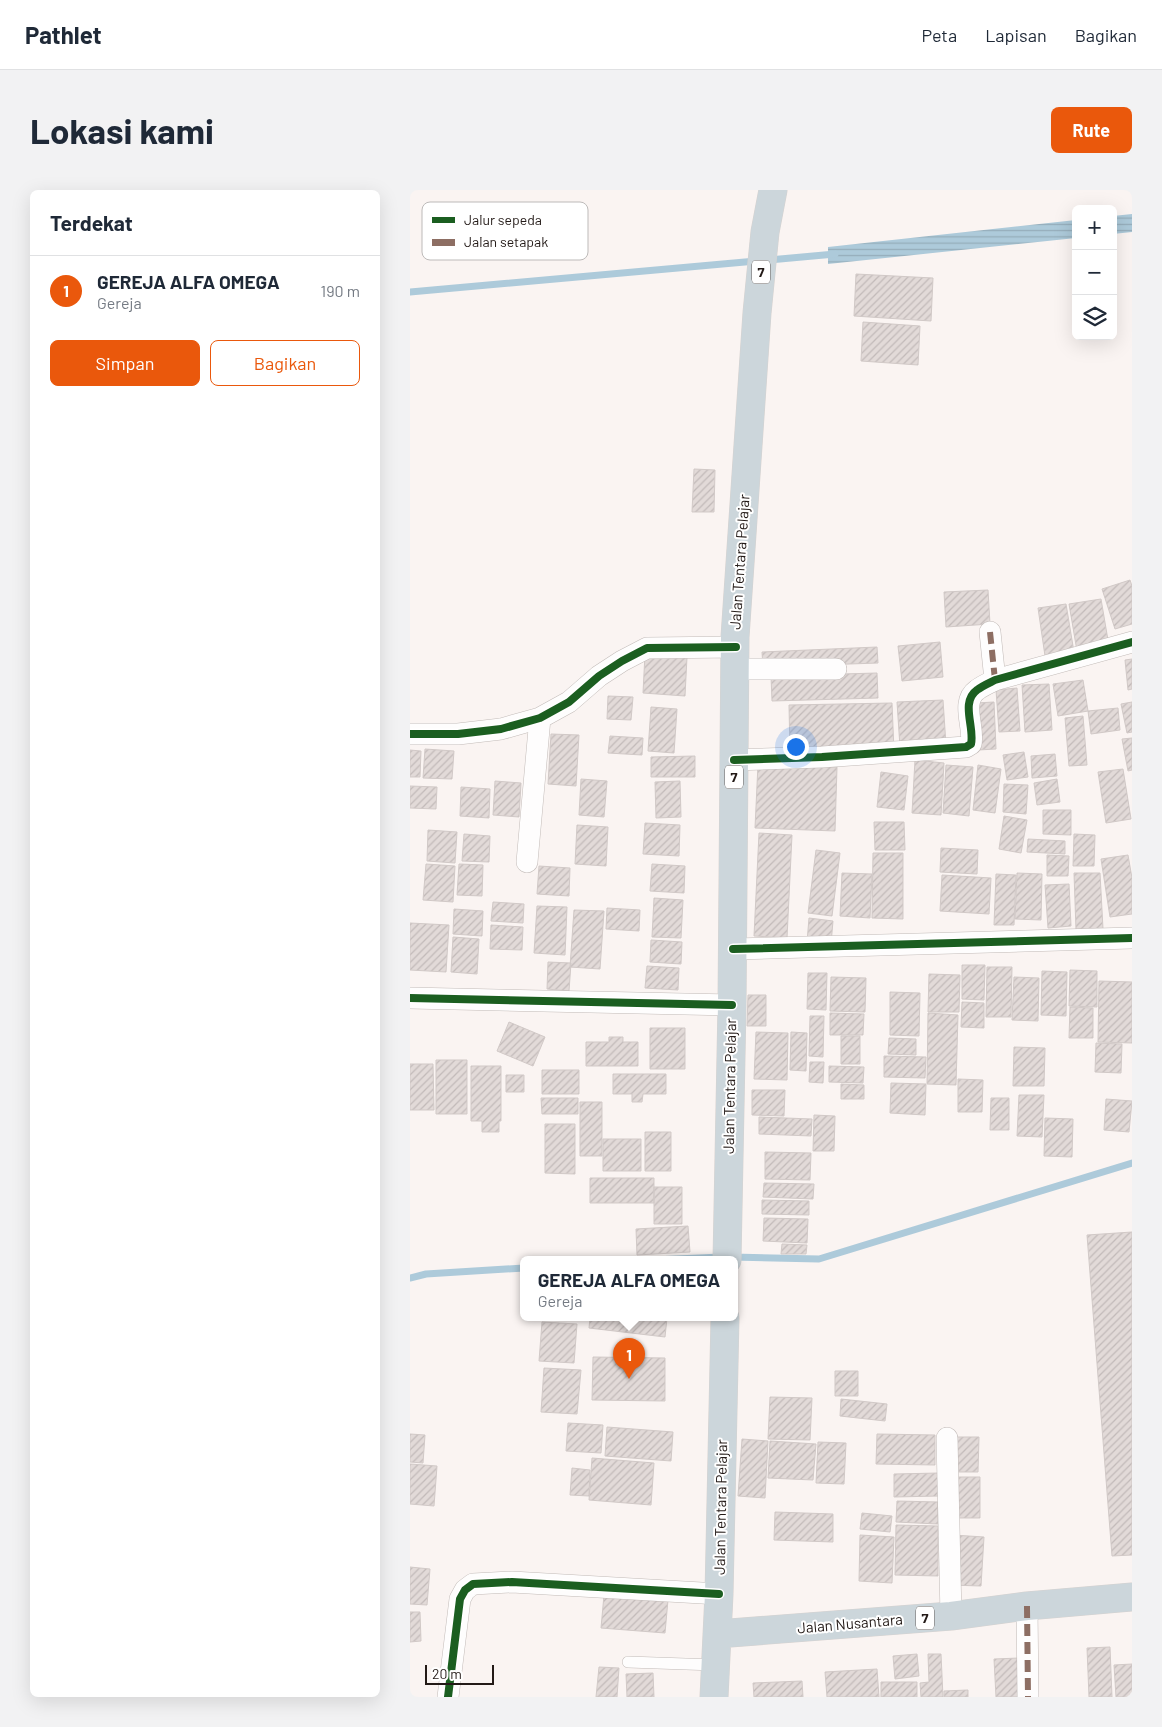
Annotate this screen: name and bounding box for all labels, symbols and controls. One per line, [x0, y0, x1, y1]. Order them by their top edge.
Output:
text: Pathlet [25, 20, 102, 49]
text: Peta [922, 24, 957, 46]
text: Lapisan [985, 24, 1047, 46]
text: Bagikan [1075, 24, 1137, 46]
button: Rute [1051, 107, 1132, 153]
text: Lokasi kami [30, 109, 214, 151]
legend [422, 202, 588, 260]
map controls [1072, 205, 1117, 340]
button: + [1072, 205, 1117, 250]
text: Terdekat [50, 210, 133, 235]
text: Jalur sepeda [464, 211, 542, 228]
text: Jalan setapak [464, 233, 548, 250]
button: − [1072, 250, 1117, 295]
road number: 7 [752, 260, 770, 284]
text: GEREJA ALFA OMEGA [97, 270, 280, 293]
text: 1 [63, 281, 69, 300]
text: 190 m [321, 281, 360, 300]
text: Gereja [97, 293, 142, 312]
button: layers [1072, 295, 1117, 340]
button: Simpan [50, 340, 200, 386]
button: Bagikan [210, 340, 360, 386]
street label: Jalan Tentara Pelajar [725, 493, 753, 630]
your location [783, 734, 809, 760]
road number: 7 [725, 766, 743, 788]
street label: Jalan Tentara Pelajar [719, 1017, 739, 1154]
popup [520, 1256, 738, 1321]
text: GEREJA ALFA OMEGA [538, 1268, 720, 1291]
text: Gereja [538, 1291, 582, 1310]
pin: 1 [613, 1338, 645, 1379]
street label: Jalan Tentara Pelajar [710, 1438, 730, 1575]
road number: 7 [916, 1606, 934, 1630]
street label: Jalan Nusantara [796, 1609, 903, 1637]
scale bar [425, 1662, 494, 1685]
text: 20 m [432, 1665, 462, 1682]

